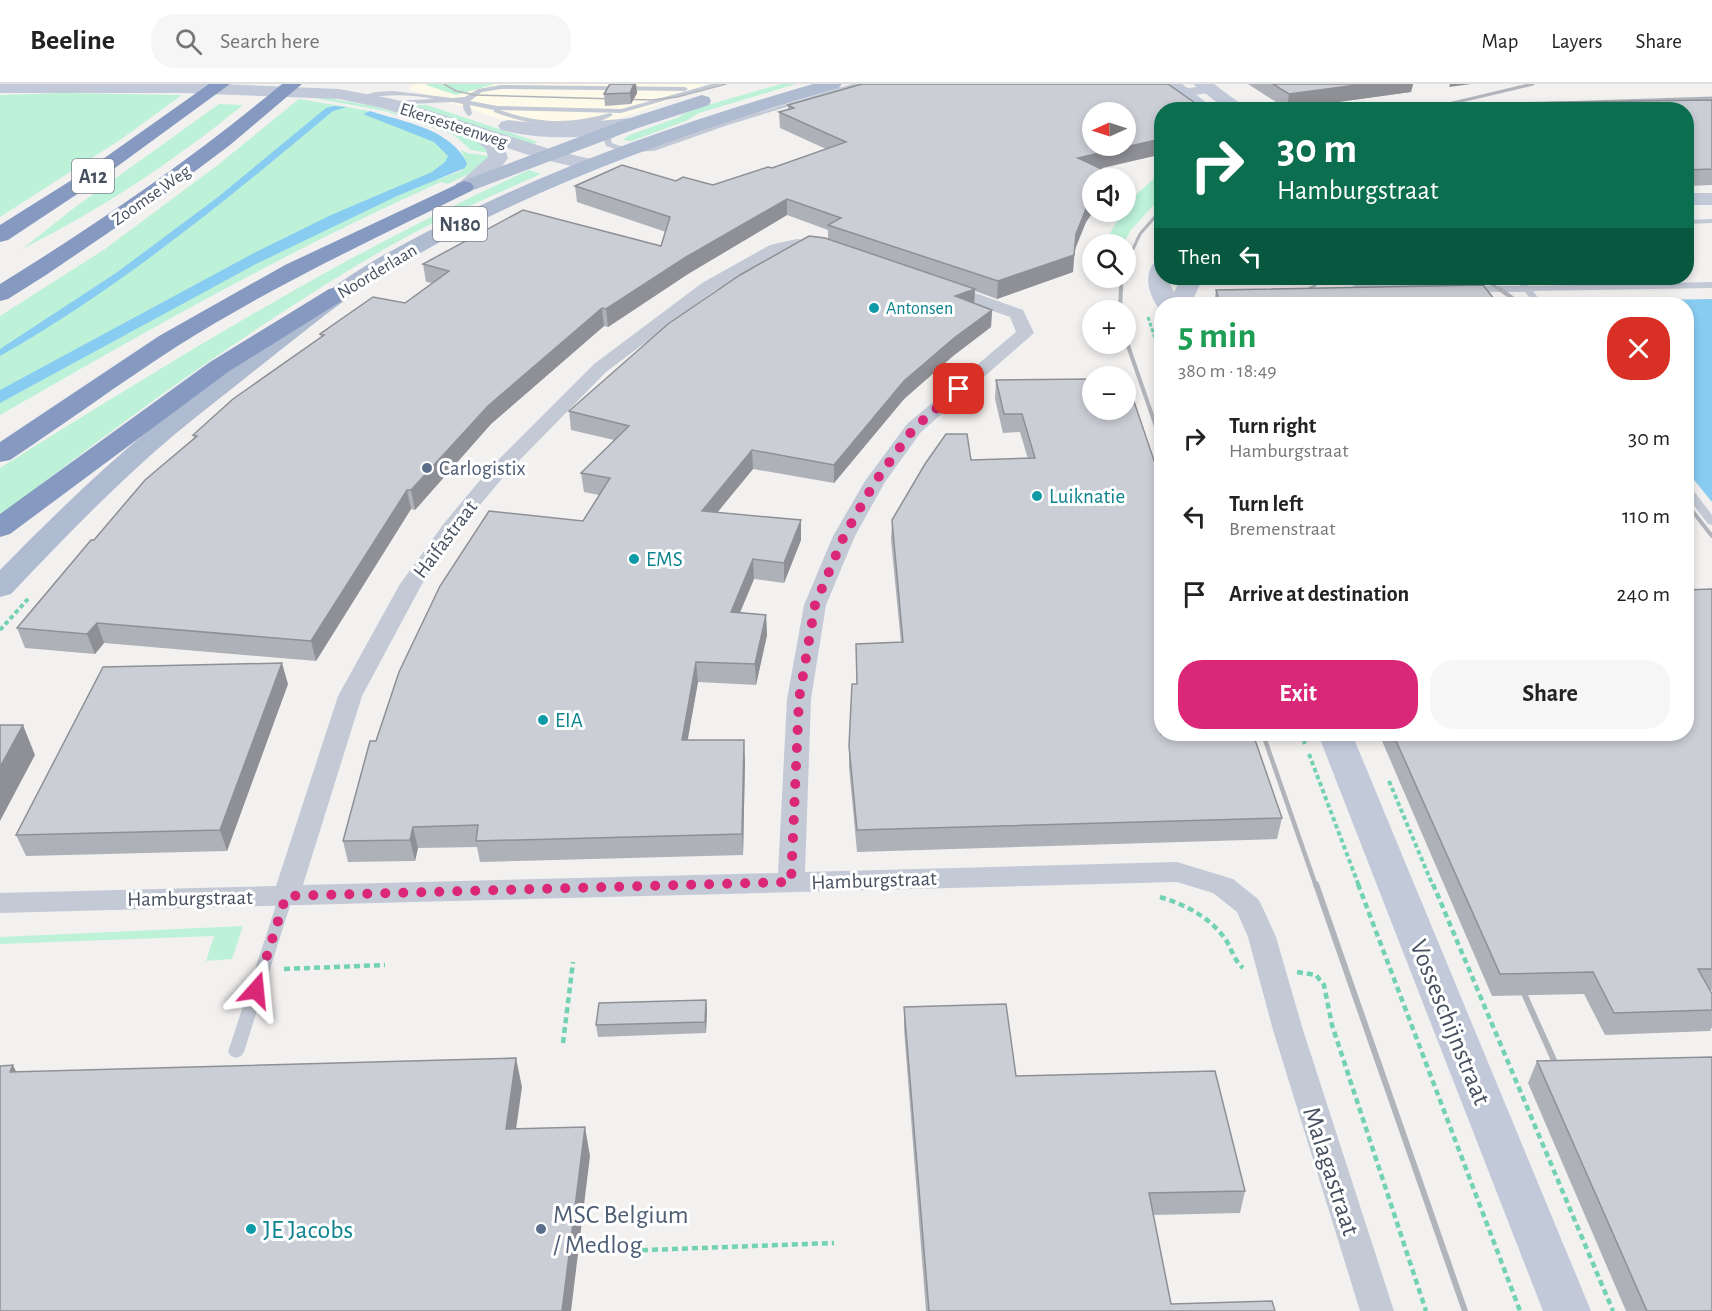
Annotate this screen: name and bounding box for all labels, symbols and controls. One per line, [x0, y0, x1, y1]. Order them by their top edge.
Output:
search box [151, 14, 571, 68]
icon: search [172, 25, 205, 58]
text: Beeline [30, 27, 115, 55]
text: Search here [220, 30, 320, 52]
text: Map [1482, 31, 1518, 52]
text: Layers [1551, 31, 1602, 52]
text: Share [1635, 31, 1682, 52]
street label: Ekersesteenweg [398, 100, 510, 152]
north arrow [1082, 102, 1136, 156]
map controls [1082, 102, 1136, 420]
icon: right [1178, 126, 1256, 204]
text: 30 m [1277, 128, 1357, 170]
road number: A12 [72, 159, 114, 193]
street label: Zoomse Weg [109, 162, 194, 229]
button: sound [1082, 168, 1136, 222]
text: Hamburgstraat [1277, 177, 1439, 204]
road number: N180 [433, 207, 487, 241]
button: search [1082, 234, 1136, 288]
icon: left [1234, 240, 1267, 273]
street label: Noorderlaan [335, 241, 420, 302]
text: Then [1178, 246, 1222, 268]
place label: Antonsen [886, 300, 953, 318]
button: + [1082, 300, 1136, 354]
marker: Antonsen [867, 301, 881, 315]
button: close [1607, 317, 1670, 380]
text: 5 min [1178, 318, 1256, 354]
text: 380 m · 18:49 [1178, 361, 1277, 381]
pin [933, 363, 984, 414]
button: − [1082, 366, 1136, 420]
icon: arrive [942, 372, 975, 405]
text: Turn right [1229, 415, 1316, 437]
icon: right [1178, 422, 1211, 455]
text: 30 m [1628, 427, 1670, 449]
text: Hamburgstraat [1229, 441, 1349, 461]
place label: Carlogistix [439, 458, 526, 479]
marker: Carlogistix [420, 461, 434, 475]
place label: Luiknatie [1049, 486, 1125, 507]
marker: Luiknatie [1030, 489, 1044, 503]
text: Turn left [1229, 493, 1303, 515]
street label: Haïfastraat [409, 496, 482, 582]
icon: left [1178, 500, 1211, 533]
text: 110 m [1622, 505, 1670, 527]
text: Bremenstraat [1229, 519, 1336, 539]
place label: EMS [646, 549, 683, 570]
marker: EMS [627, 552, 641, 566]
icon: arrive [1178, 578, 1211, 611]
text: Arrive at destination [1229, 583, 1409, 605]
text: 240 m [1617, 583, 1670, 605]
button: Exit [1178, 660, 1418, 729]
button: Share [1430, 660, 1670, 729]
place label: EIA [555, 710, 583, 731]
marker: EIA [536, 713, 550, 727]
street label: Hamburgstraat [811, 868, 937, 893]
street label: Hamburgstraat [127, 887, 253, 910]
street label: Vosseschijnstraat [1405, 936, 1495, 1109]
position arrow [224, 958, 288, 1022]
street label: Malagastraat [1298, 1104, 1364, 1239]
place label: MSC Belgium / Medlog [553, 1202, 688, 1258]
place label: JE Jacobs [263, 1217, 353, 1243]
marker: JE Jacobs [244, 1222, 258, 1236]
marker: MSC Belgium / Medlog [534, 1222, 548, 1236]

